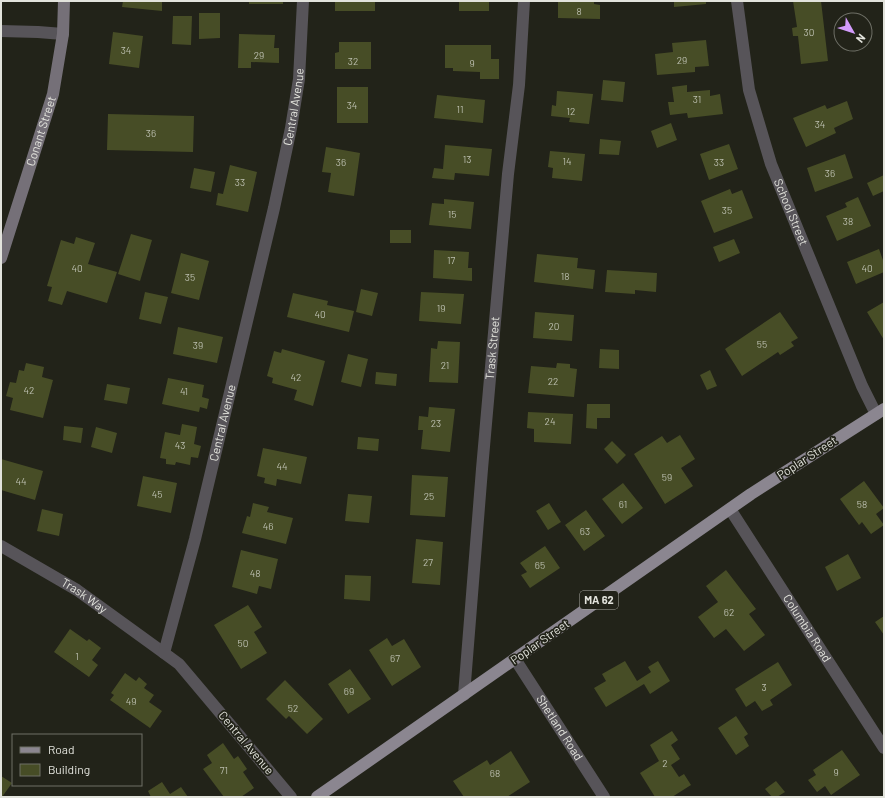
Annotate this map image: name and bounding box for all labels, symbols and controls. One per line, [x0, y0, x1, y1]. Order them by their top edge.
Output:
house number: 8 [576, 5, 582, 17]
north arrow [833, 12, 873, 52]
house number: 30 [804, 26, 814, 38]
text: N [854, 32, 869, 46]
house number: 34 [121, 44, 131, 56]
house number: 29 [254, 49, 264, 61]
house number: 29 [677, 54, 687, 66]
house number: 32 [348, 55, 358, 67]
house number: 9 [469, 57, 475, 69]
street label: Central Avenue [279, 68, 306, 147]
house number: 31 [693, 93, 701, 105]
street label: Conant Street [23, 94, 58, 168]
house number: 34 [347, 99, 357, 111]
house number: 11 [456, 103, 464, 115]
house number: 12 [567, 105, 575, 117]
house number: 34 [815, 118, 825, 130]
house number: 36 [146, 127, 156, 139]
house number: 13 [463, 153, 471, 165]
house number: 14 [562, 155, 572, 167]
house number: 36 [336, 156, 346, 168]
house number: 33 [714, 156, 724, 168]
house number: 36 [825, 167, 835, 179]
house number: 33 [235, 176, 245, 188]
street label: School Street [772, 176, 812, 247]
house number: 35 [722, 204, 732, 216]
house number: 15 [448, 208, 456, 220]
house number: 38 [843, 215, 853, 227]
house number: 17 [447, 254, 455, 266]
house number: 40 [71, 262, 83, 274]
house number: 40 [861, 262, 873, 274]
house number: 18 [561, 270, 569, 282]
house number: 35 [185, 271, 195, 283]
house number: 19 [437, 302, 445, 314]
house number: 40 [314, 308, 326, 320]
street label: Trask Street [482, 316, 501, 380]
house number: 20 [548, 320, 560, 332]
house number: 55 [757, 338, 767, 350]
house number: 39 [193, 339, 203, 351]
house number: 21 [441, 359, 449, 371]
house number: 42 [291, 371, 301, 383]
house number: 22 [548, 375, 558, 387]
street label: Central Avenue [206, 383, 238, 462]
house number: 42 [24, 384, 34, 396]
house number: 41 [180, 385, 188, 397]
house number: 24 [545, 415, 555, 427]
house number: 23 [431, 417, 441, 429]
street label: Poplar Street [774, 433, 839, 482]
house number: 43 [175, 439, 185, 451]
house number: 44 [276, 460, 288, 472]
house number: 59 [662, 471, 672, 483]
house number: 44 [15, 475, 27, 487]
house number: 45 [152, 488, 162, 500]
house number: 25 [424, 490, 434, 502]
house number: 61 [619, 498, 627, 510]
house number: 58 [857, 498, 867, 510]
house number: 46 [263, 520, 273, 532]
house number: 63 [580, 525, 590, 537]
house number: 27 [423, 556, 433, 568]
house number: 65 [535, 559, 545, 571]
house number: 48 [250, 567, 260, 579]
street label: Trask Way [59, 575, 111, 616]
road number: MA 62 [580, 591, 618, 609]
street label: Columbia Road [781, 591, 835, 664]
house number: 62 [724, 606, 734, 618]
street label: Poplar Street [507, 616, 571, 667]
house number: 50 [238, 637, 248, 649]
house number: 1 [75, 650, 79, 662]
house number: 67 [390, 652, 400, 664]
house number: 3 [761, 681, 767, 693]
house number: 69 [344, 685, 354, 697]
street label: Shetland Road [534, 692, 586, 763]
house number: 49 [126, 695, 136, 707]
house number: 52 [288, 702, 298, 714]
street label: Central Avenue [216, 708, 277, 777]
legend [12, 734, 142, 786]
text: Road [48, 742, 75, 756]
house number: 2 [662, 757, 668, 769]
text: Building [48, 762, 90, 776]
house number: 71 [220, 764, 228, 776]
house number: 9 [833, 766, 839, 778]
house number: 68 [490, 767, 500, 779]

